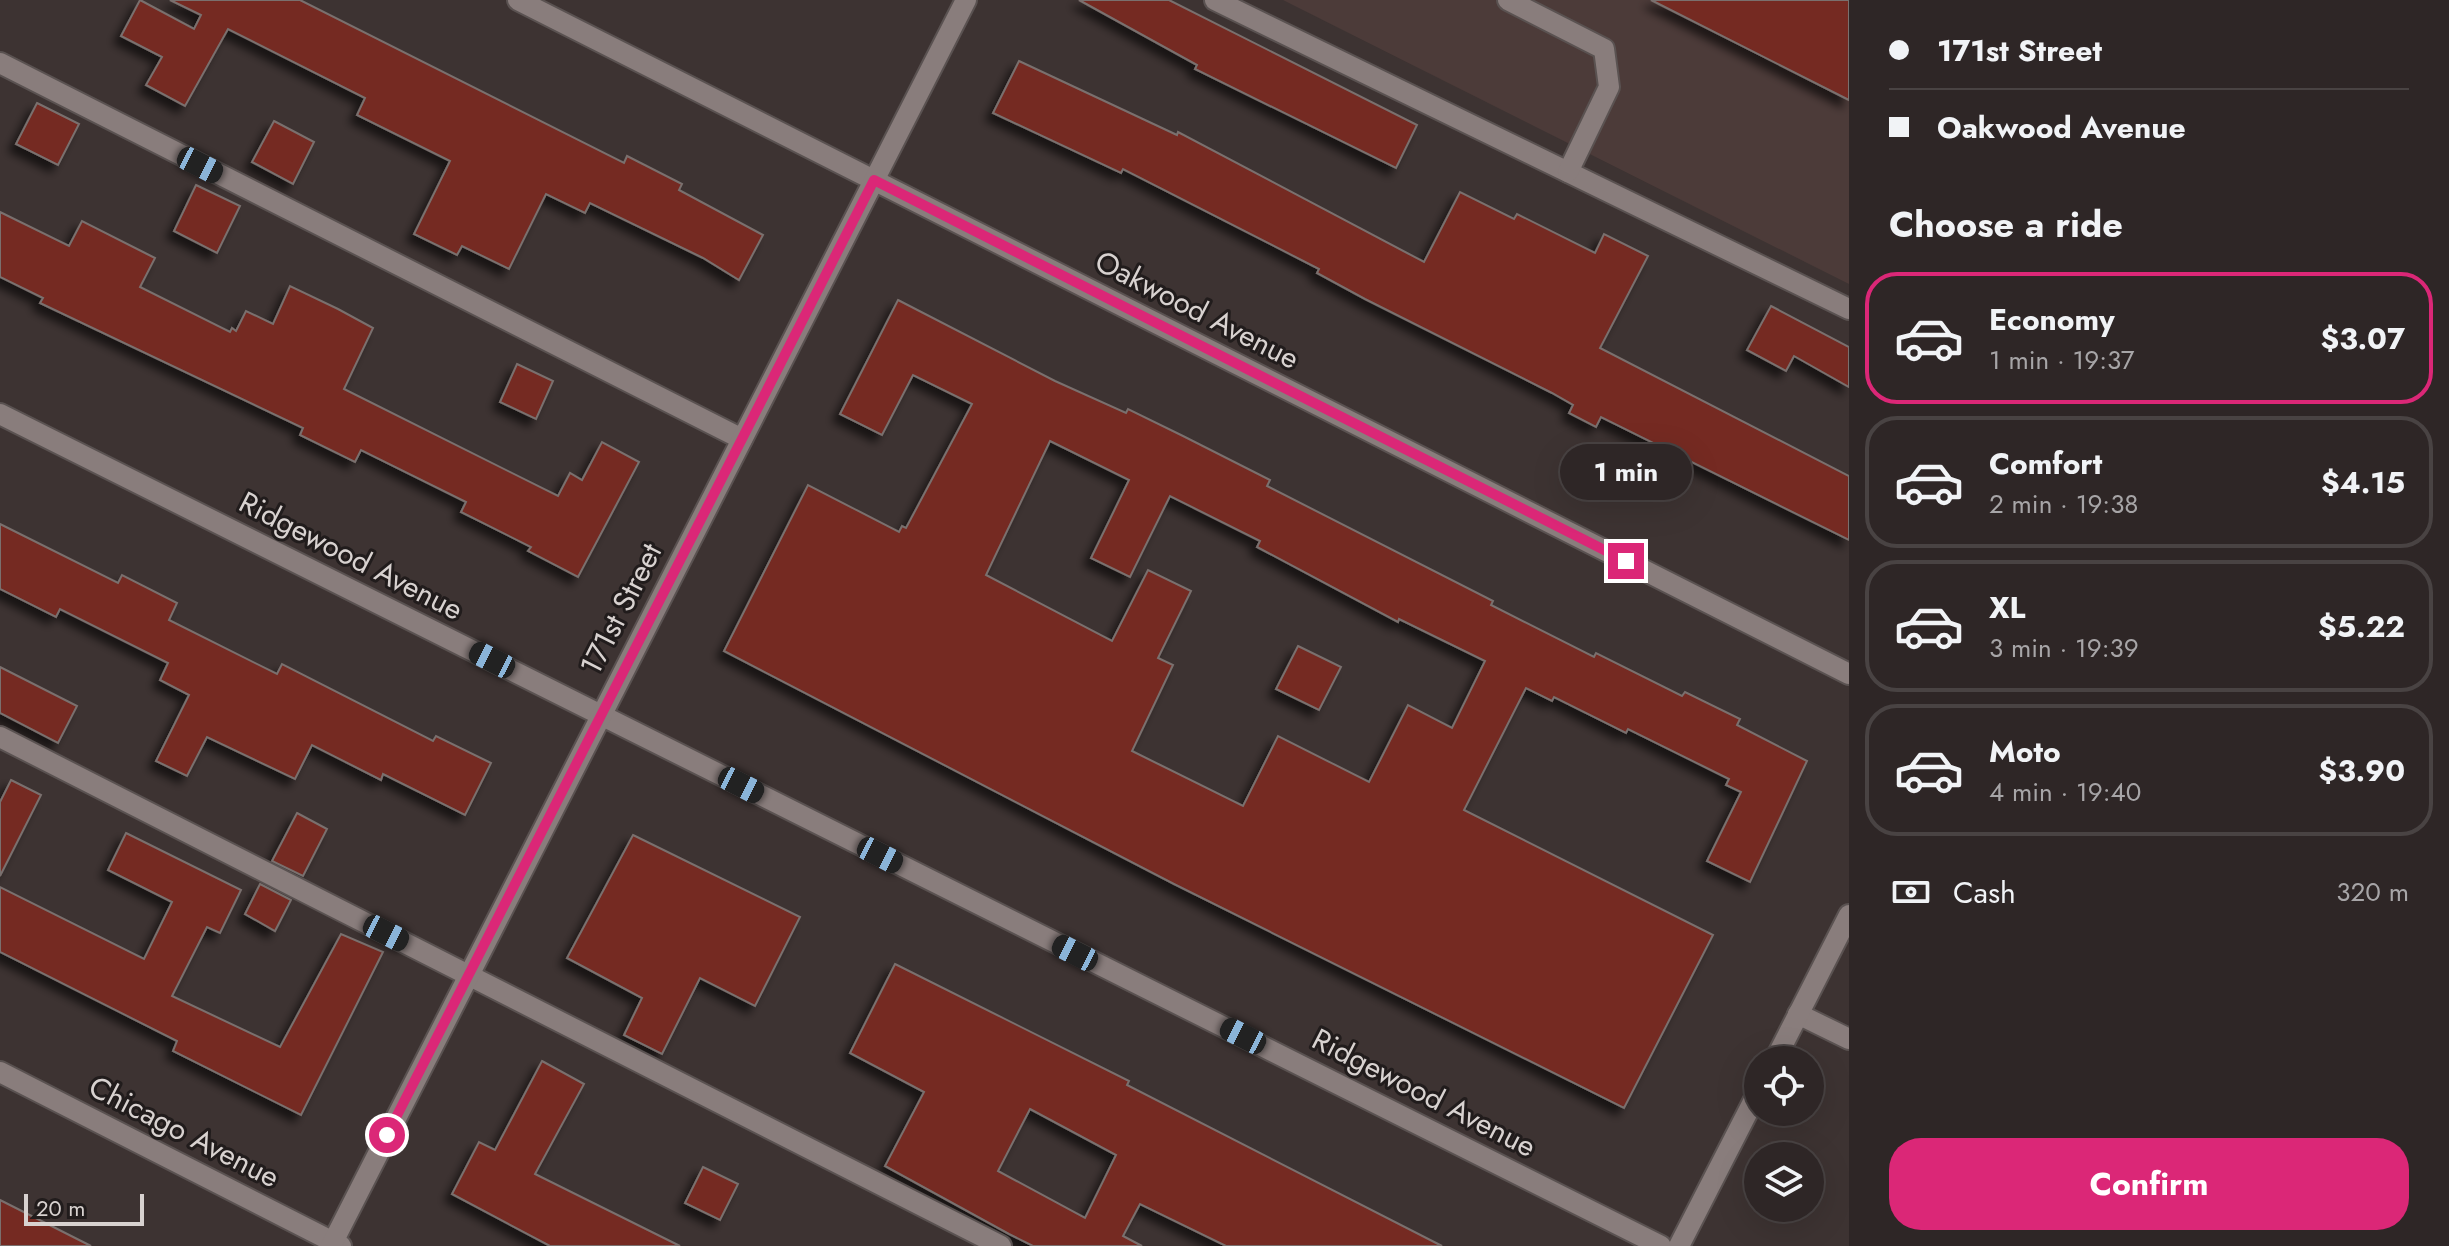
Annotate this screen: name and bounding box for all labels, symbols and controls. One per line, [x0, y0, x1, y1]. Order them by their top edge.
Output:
text: 171st Street [1937, 29, 2102, 72]
text: Oakwood Avenue [1937, 106, 2186, 149]
car [173, 143, 227, 187]
text: Choose a ride [1889, 198, 2123, 250]
street label: Oakwood Avenue [1088, 240, 1307, 380]
text: Economy [1989, 298, 2115, 341]
icon: car [1893, 302, 1965, 374]
text: $3.07 [2321, 317, 2405, 360]
text: 1 min · 19:37 [1989, 341, 2135, 379]
text: Comfort [1989, 442, 2102, 485]
callout: 1 min [1560, 445, 1692, 501]
icon: car [1893, 446, 1965, 518]
text: 1 min [1594, 453, 1658, 491]
text: $4.15 [2321, 461, 2405, 504]
street label: Ridgewood Avenue [232, 481, 471, 631]
text: 2 min · 19:38 [1989, 485, 2139, 523]
street label: 171st Street [569, 535, 672, 682]
route end [1608, 543, 1644, 579]
text: XL [1989, 586, 2025, 629]
icon: car [1893, 590, 1965, 662]
text: $5.22 [2318, 605, 2405, 648]
text: 3 min · 19:39 [1989, 629, 2139, 667]
car [465, 638, 519, 682]
text: Moto [1989, 730, 2061, 773]
icon: car [1893, 734, 1965, 806]
text: $3.90 [2319, 749, 2405, 792]
car [714, 763, 768, 807]
text: 4 min · 19:40 [1989, 773, 2141, 811]
car [853, 833, 907, 877]
icon: cash [1889, 870, 1933, 914]
text: Cash [1953, 871, 2016, 914]
text: 320 m [2336, 873, 2409, 911]
car [359, 911, 413, 955]
car [1048, 931, 1102, 975]
car [1216, 1014, 1270, 1058]
street label: Ridgewood Avenue [1305, 1018, 1544, 1168]
map controls [1744, 1046, 1824, 1222]
button: locate [1744, 1046, 1824, 1126]
street label: Chicago Avenue [81, 1065, 287, 1198]
route start [369, 1117, 405, 1153]
button: Confirm [1889, 1138, 2409, 1230]
button: layers [1744, 1142, 1824, 1222]
scale bar [24, 1190, 144, 1226]
text: 20 m [36, 1192, 85, 1224]

